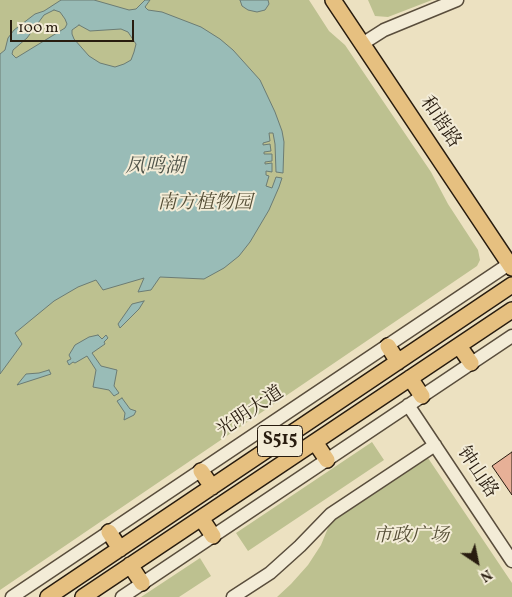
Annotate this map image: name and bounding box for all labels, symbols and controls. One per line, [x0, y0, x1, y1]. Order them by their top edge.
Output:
scale bar [12, 10, 136, 42]
text: 100 m [18, 18, 58, 39]
street label: 和谐路 [414, 93, 464, 153]
water label: 凤鸣湖 [125, 156, 185, 180]
park label: 南方植物园 [158, 194, 252, 216]
street label: 光明大道 [213, 382, 289, 444]
road number: S515 [258, 426, 302, 456]
street label: 钟山路 [451, 443, 501, 503]
park label: 市政广场 [373, 527, 449, 549]
north arrow [452, 537, 502, 587]
text: N [476, 564, 495, 586]

